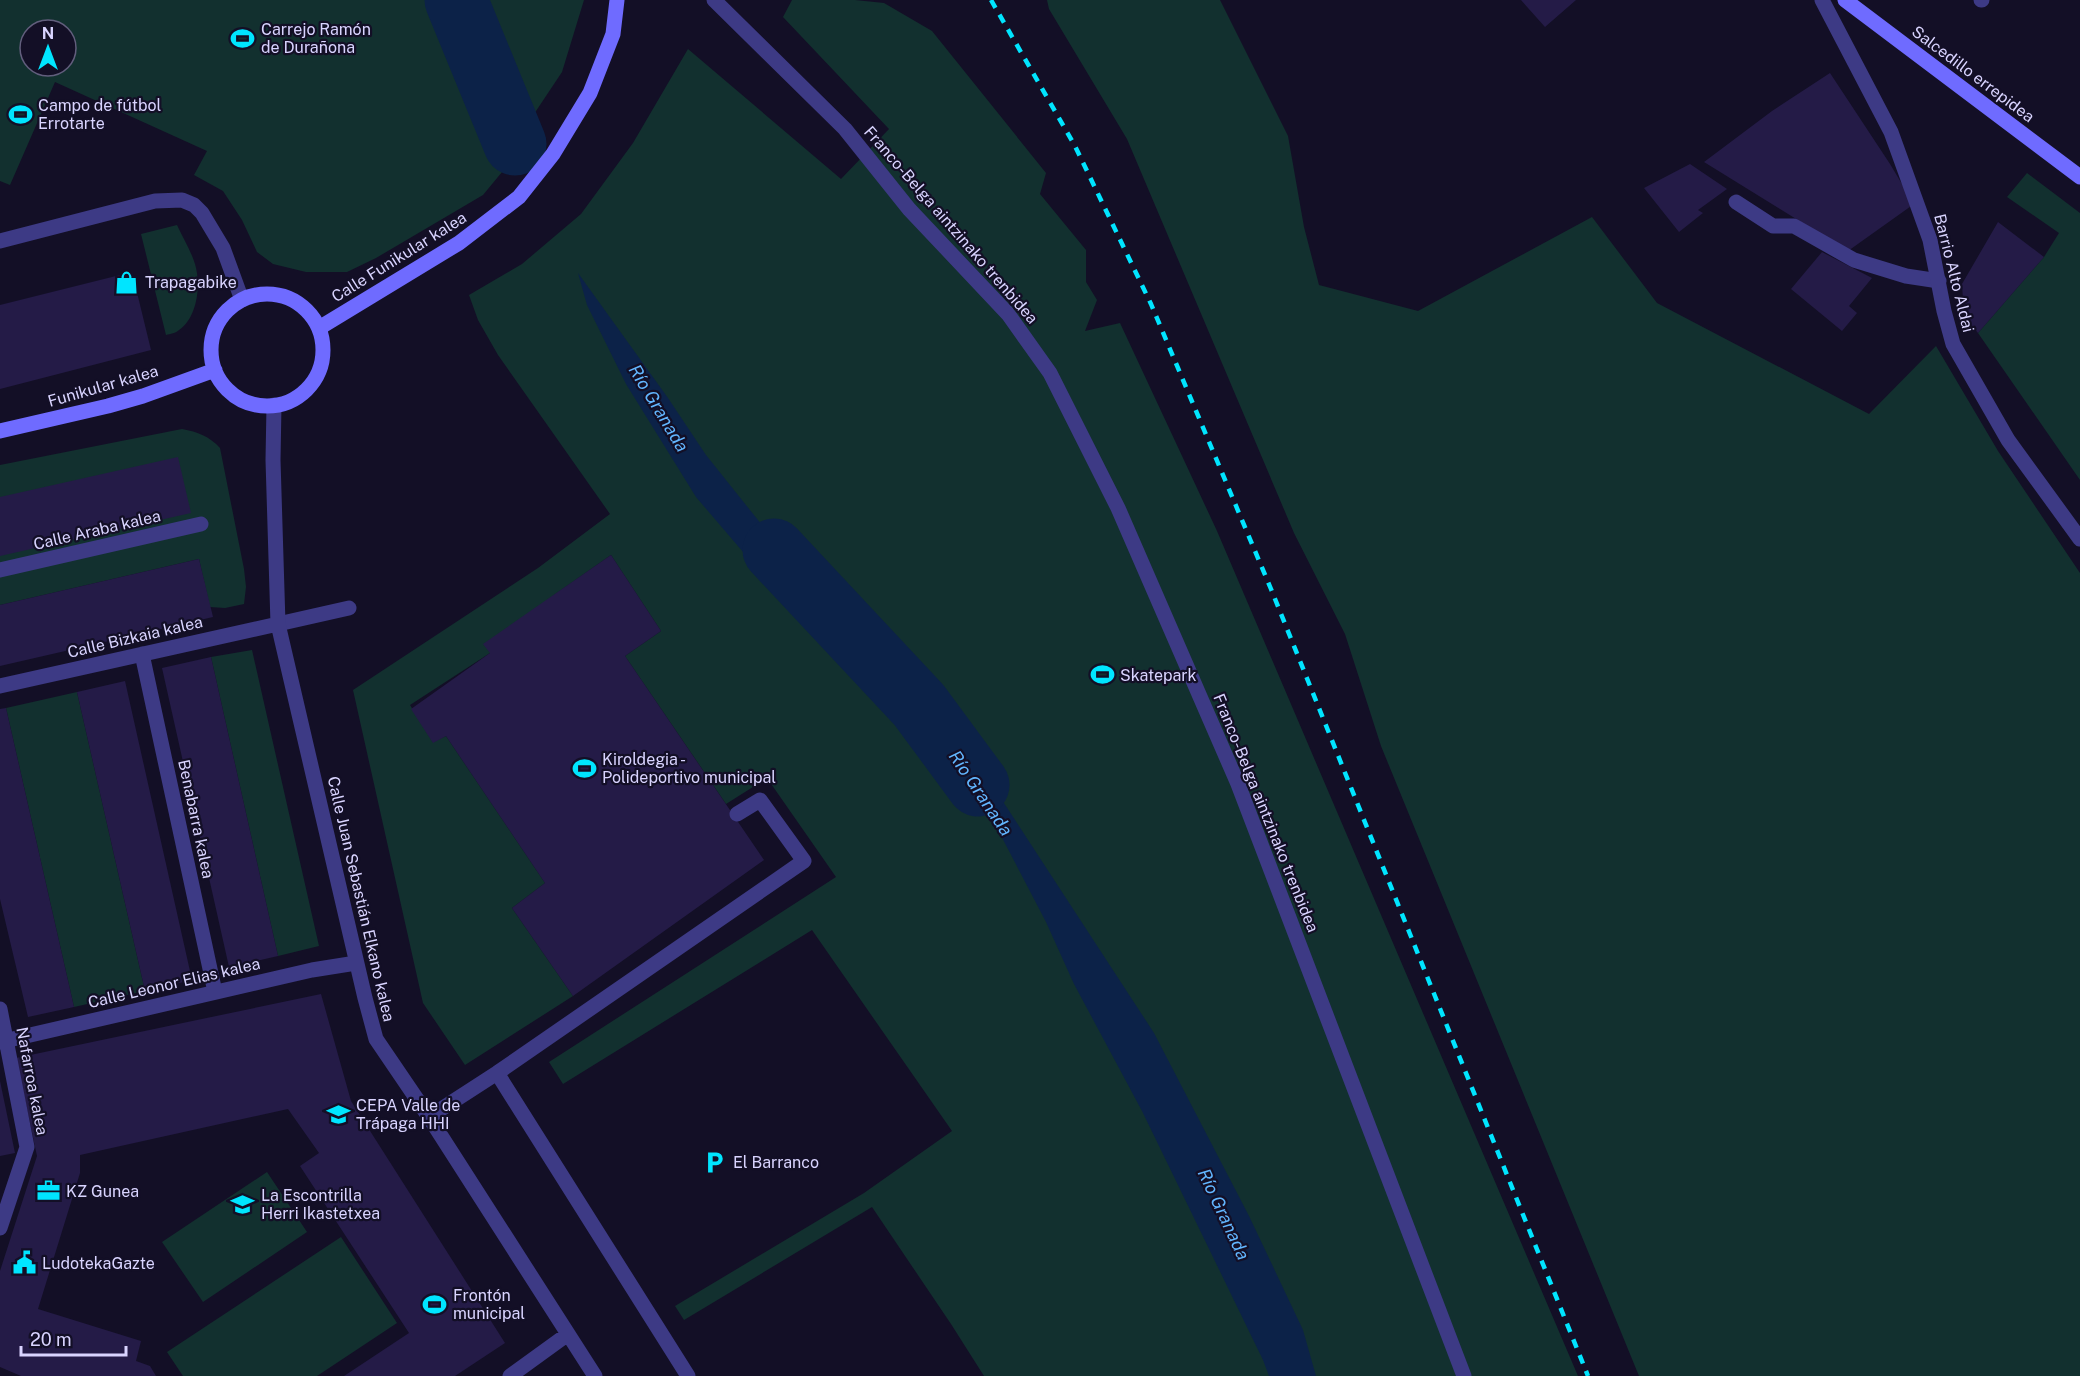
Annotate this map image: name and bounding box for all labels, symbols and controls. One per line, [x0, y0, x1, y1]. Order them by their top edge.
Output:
north arrow [18, 18, 78, 78]
place label: Carrejo Ramón de Durañona [261, 20, 371, 57]
street label: Salcedillo errepidea [1908, 22, 2038, 126]
text: N [42, 24, 54, 43]
sports icon: Carrejo Ramón de Durañona [230, 25, 256, 51]
place label: Campo de fútbol Errotarte [38, 96, 162, 133]
sports icon: Campo de fútbol Errotarte [7, 101, 33, 127]
street label: Franco-Belga aintzinako trenbidea [860, 122, 1042, 328]
street label: Calle Funikular kalea [328, 208, 470, 306]
street label: Barrio Alto Aldai [1930, 212, 1978, 334]
shop icon: Trapagabike [114, 269, 140, 295]
place label: Trapagabike [145, 273, 237, 292]
water label: Río Granada [625, 360, 693, 456]
street label: Funikular kalea [46, 361, 160, 411]
street label: Calle Araba kalea [32, 506, 162, 554]
street label: Calle Bizkaia kalea [66, 612, 204, 662]
sports icon: Skatepark [1089, 662, 1115, 688]
place label: Skatepark [1120, 666, 1197, 685]
street label: Franco-Belga aintzinako trenbidea [1209, 691, 1323, 935]
water label: Río Granada [945, 746, 1017, 840]
place label: Kiroldegia - Polideportivo municipal [602, 750, 776, 787]
sports icon: Kiroldegia - Polideportivo municipal [571, 755, 597, 781]
street label: Benabarra kalea [174, 758, 218, 880]
street label: Calle Juan Sebastián Elkano kalea [323, 774, 399, 1024]
street label: Calle Leonor Elias kalea [86, 954, 262, 1012]
street label: Nafarroa kalea [12, 1025, 52, 1137]
place label: CEPA Valle de Trápaga HHI [356, 1096, 460, 1133]
school or university icon: CEPA Valle de Trápaga HHI [325, 1101, 351, 1127]
parking icon: El Barranco [702, 1149, 728, 1175]
place label: El Barranco [733, 1153, 819, 1172]
water label: Río Granada [1194, 1165, 1254, 1263]
office icon: KZ Gunea [35, 1178, 61, 1204]
place label: KZ Gunea [66, 1182, 139, 1201]
place label: La Escontrilla Herri Ikastetxea [261, 1186, 380, 1223]
school or university icon: La Escontrilla Herri Ikastetxea [230, 1191, 256, 1217]
public building icon: LudotekaGazte [11, 1250, 37, 1276]
place label: LudotekaGazte [42, 1254, 155, 1273]
place label: Frontón municipal [453, 1286, 525, 1323]
sports icon: Frontón municipal [422, 1291, 448, 1317]
scale bar [21, 1319, 126, 1357]
text: 20 m [30, 1329, 72, 1350]

